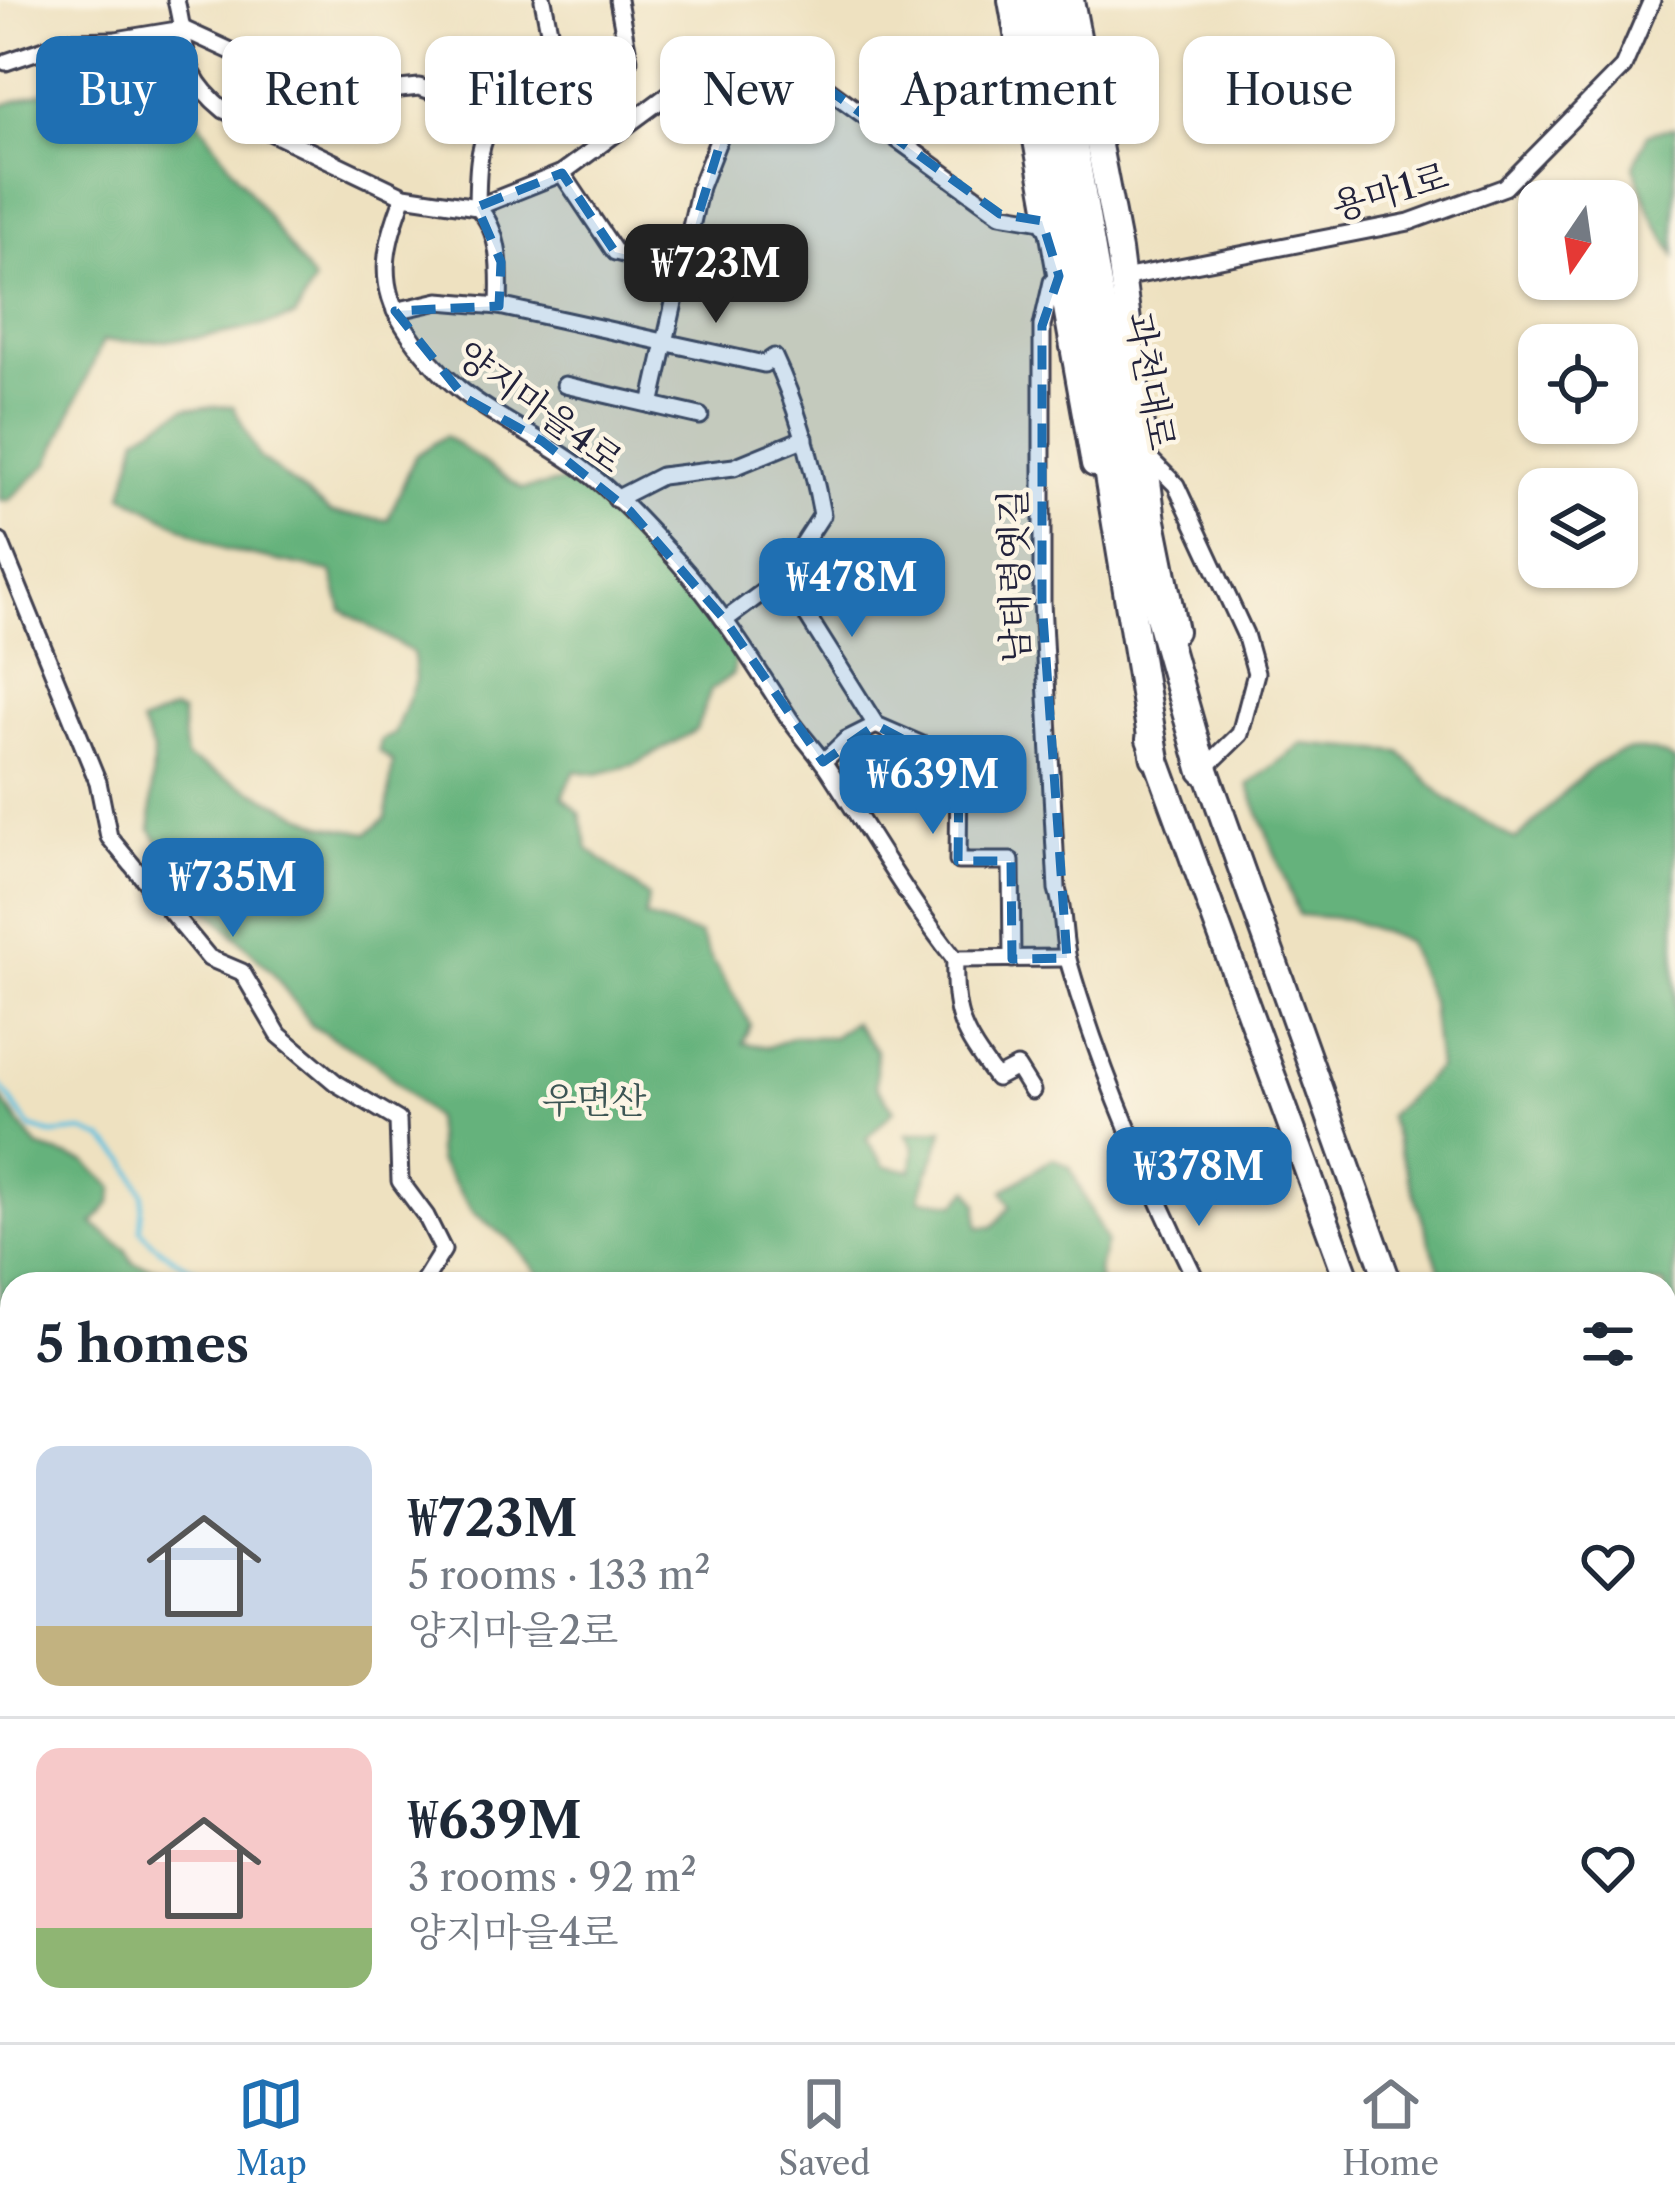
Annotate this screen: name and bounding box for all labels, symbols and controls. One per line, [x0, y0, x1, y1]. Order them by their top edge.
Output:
chip: Buy [36, 36, 198, 144]
chip: Rent [222, 36, 401, 144]
chip: Filters [425, 36, 636, 144]
chip: New [660, 36, 835, 144]
chip: Apartment [859, 36, 1159, 144]
chip: House [1183, 36, 1395, 144]
street label: 용마1로 [1327, 153, 1454, 229]
north arrow [1518, 180, 1638, 300]
map controls [1518, 180, 1638, 588]
pin: ₩723M [632, 224, 800, 326]
text: ₩723M [651, 239, 781, 287]
street label: 과천대로 [1117, 309, 1185, 454]
button: locate [1518, 324, 1638, 444]
street label: 양지마을4로 [448, 332, 632, 482]
button: layers [1518, 468, 1638, 588]
street label: 남태령옛길 [990, 489, 1038, 663]
pin: ₩478M [768, 538, 936, 640]
text: ₩478M [786, 553, 918, 601]
pin: ₩639M [849, 735, 1017, 837]
text: ₩639M [867, 750, 999, 798]
pin: ₩735M [149, 838, 317, 940]
text: ₩735M [169, 853, 297, 901]
park label: 우면산 [542, 1078, 646, 1122]
pin: ₩378M [1115, 1127, 1283, 1229]
text: ₩378M [1134, 1142, 1264, 1190]
icon: filters [1575, 1311, 1641, 1377]
text: 5 homes [36, 1313, 249, 1375]
text: ₩723M [408, 1487, 578, 1549]
icon: home [132, 1494, 276, 1638]
icon: heart [1575, 1533, 1641, 1599]
text: 5 rooms · 133 m² [408, 1551, 710, 1599]
text: 양지마을2로 [408, 1606, 619, 1654]
text: ₩639M [408, 1789, 582, 1851]
icon: home [132, 1796, 276, 1940]
icon: heart [1575, 1835, 1641, 1901]
text: 3 rooms · 92 m² [408, 1853, 697, 1901]
text: 양지마을4로 [408, 1908, 619, 1956]
tab: Map [236, 2071, 307, 2184]
tab: Saved [779, 2071, 870, 2184]
tab: Home [1342, 2071, 1439, 2184]

